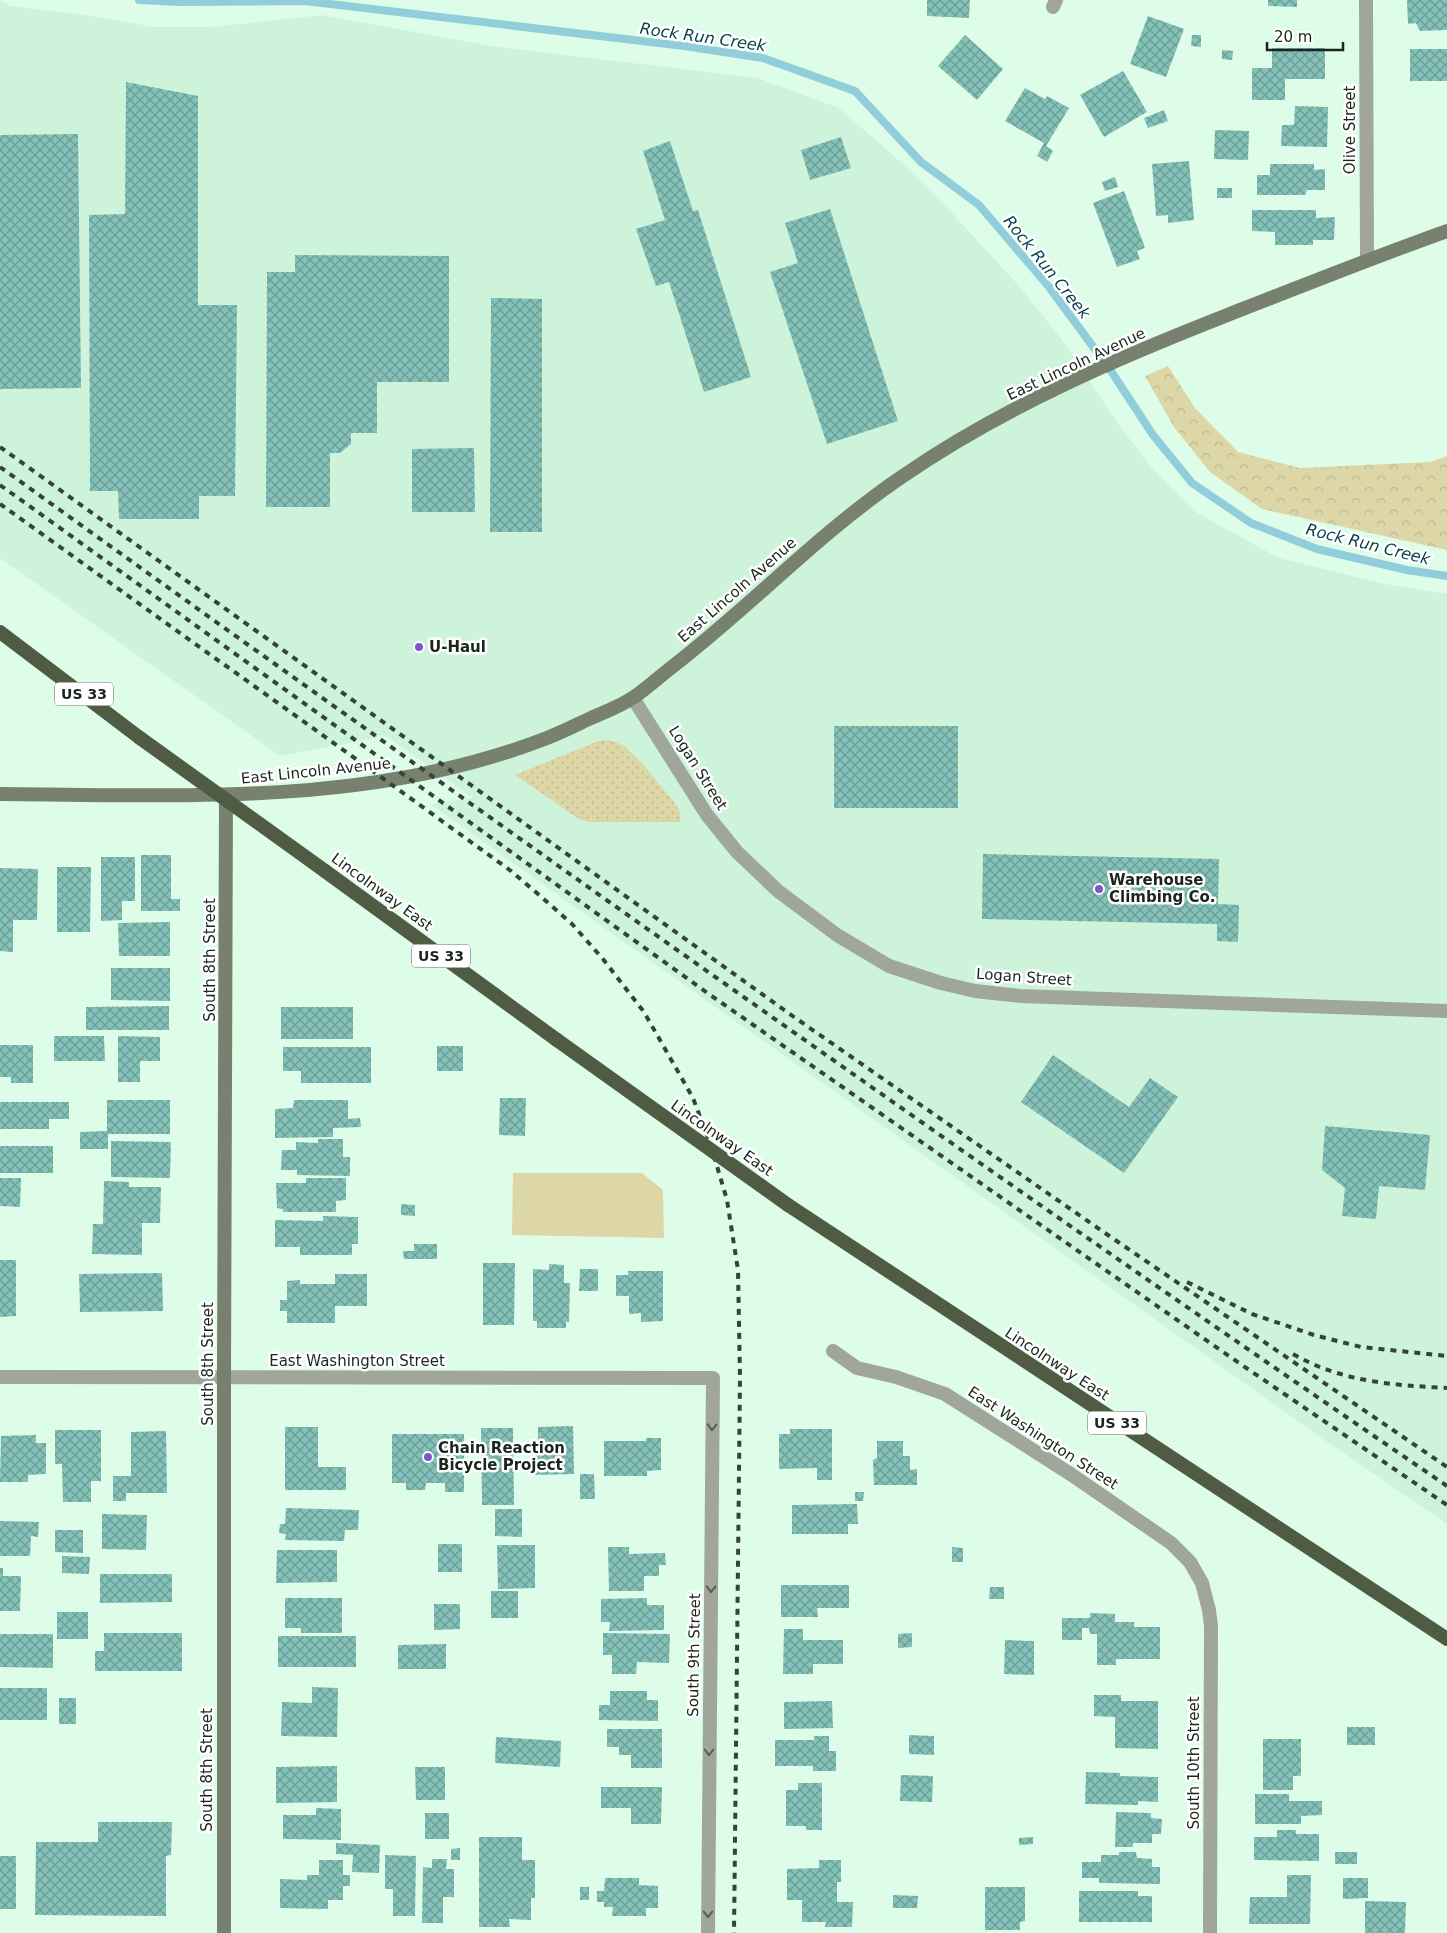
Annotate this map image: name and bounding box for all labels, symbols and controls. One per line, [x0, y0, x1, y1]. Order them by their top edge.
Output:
water label: Rock Run Creek [639, 19, 768, 55]
scale bar [1267, 20, 1343, 52]
text: 20 m [1274, 28, 1312, 46]
street label: Olive Street [1341, 86, 1359, 174]
water label: Rock Run Creek [1000, 212, 1095, 323]
street label: East Lincoln Avenue [1004, 324, 1148, 404]
water label: Rock Run Creek [1304, 519, 1433, 569]
street label: East Lincoln Avenue [674, 534, 800, 646]
place label: U-Haul [429, 638, 486, 656]
marker: U-Haul [413, 641, 425, 653]
road number: US 33 [55, 682, 113, 706]
street label: Logan Street [665, 723, 731, 814]
street label: East Lincoln Avenue [240, 754, 392, 788]
street label: Lincolnway East [328, 849, 436, 935]
place label: Warehouse Climbing Co. [1109, 871, 1215, 906]
marker: Warehouse Climbing Co. [1093, 883, 1105, 895]
street label: South 8th Street [201, 898, 219, 1022]
road number: US 33 [412, 944, 470, 968]
street label: Logan Street [976, 965, 1073, 989]
street label: Lincolnway East [667, 1096, 777, 1180]
street label: South 8th Street [199, 1302, 217, 1426]
street label: Lincolnway East [1002, 1324, 1113, 1404]
street label: East Washington Street [269, 1352, 445, 1370]
street label: East Washington Street [964, 1383, 1122, 1493]
road number: US 33 [1088, 1412, 1146, 1435]
one-way arrow [707, 1423, 718, 1431]
place label: Chain Reaction Bicycle Project [438, 1439, 565, 1474]
marker: Chain Reaction Bicycle Project [422, 1451, 434, 1463]
one-way arrow [706, 1586, 716, 1594]
street label: South 9th Street [684, 1593, 704, 1717]
street label: South 10th Street [1185, 1696, 1203, 1830]
street label: South 8th Street [198, 1708, 216, 1832]
one-way arrow [704, 1748, 714, 1756]
one-way arrow [703, 1911, 713, 1919]

